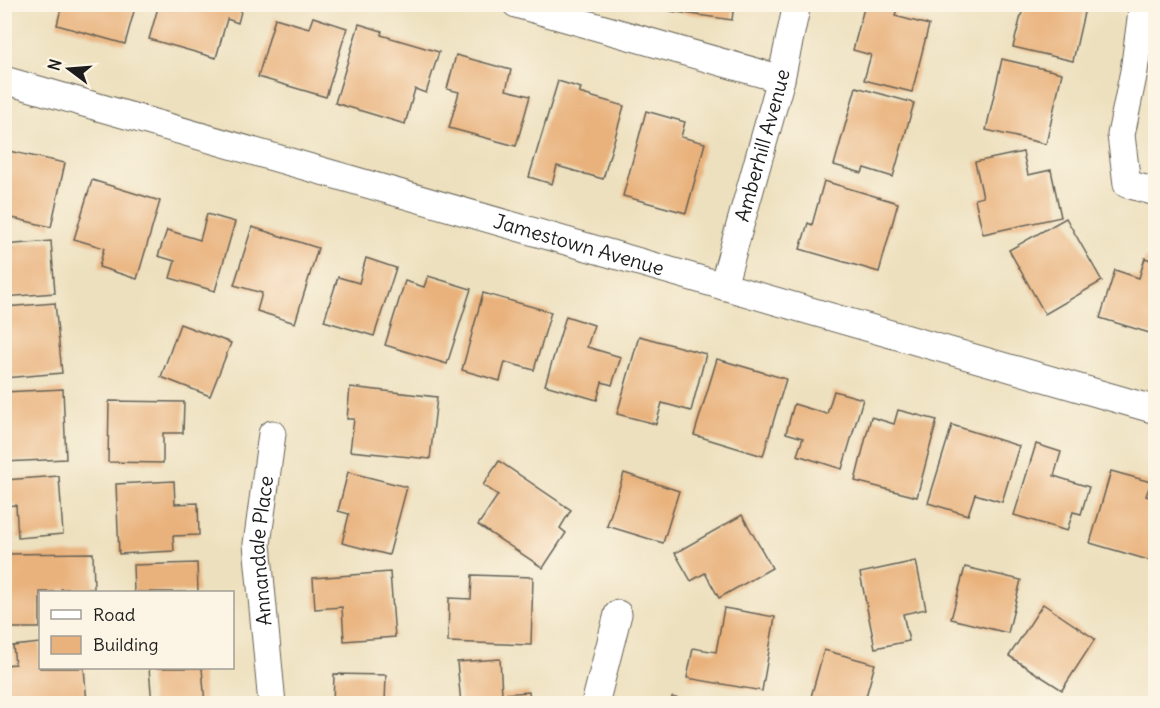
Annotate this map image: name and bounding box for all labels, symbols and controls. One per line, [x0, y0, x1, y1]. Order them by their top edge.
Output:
north arrow [39, 39, 99, 99]
text: N [43, 57, 66, 73]
street label: Amberhill Avenue [729, 67, 795, 224]
street label: Jamestown Avenue [491, 208, 667, 280]
street label: Annandale Place [244, 474, 278, 627]
legend [39, 591, 234, 669]
text: Road [93, 603, 136, 626]
text: Building [93, 633, 158, 656]

